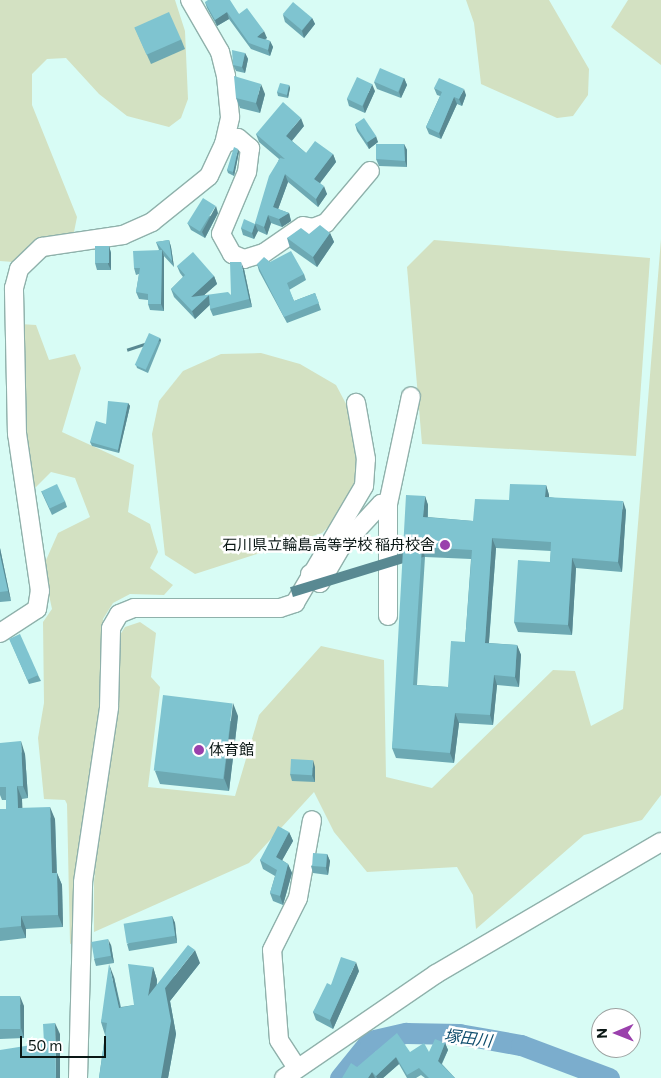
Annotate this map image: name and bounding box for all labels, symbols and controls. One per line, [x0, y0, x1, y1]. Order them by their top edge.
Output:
place label: 石川県立輪島高等学校 稲舟校舎 [222, 536, 435, 554]
marker: 石川県立輪島高等学校 稲舟校舎 [439, 539, 451, 551]
place label: 体育館 [209, 741, 254, 759]
marker: 体育館 [193, 744, 205, 756]
north arrow [591, 1008, 641, 1058]
scale bar [22, 1026, 109, 1058]
water label: 塚田川 [443, 1026, 493, 1050]
text: N [593, 1028, 610, 1039]
text: 50 m [28, 1036, 62, 1054]

